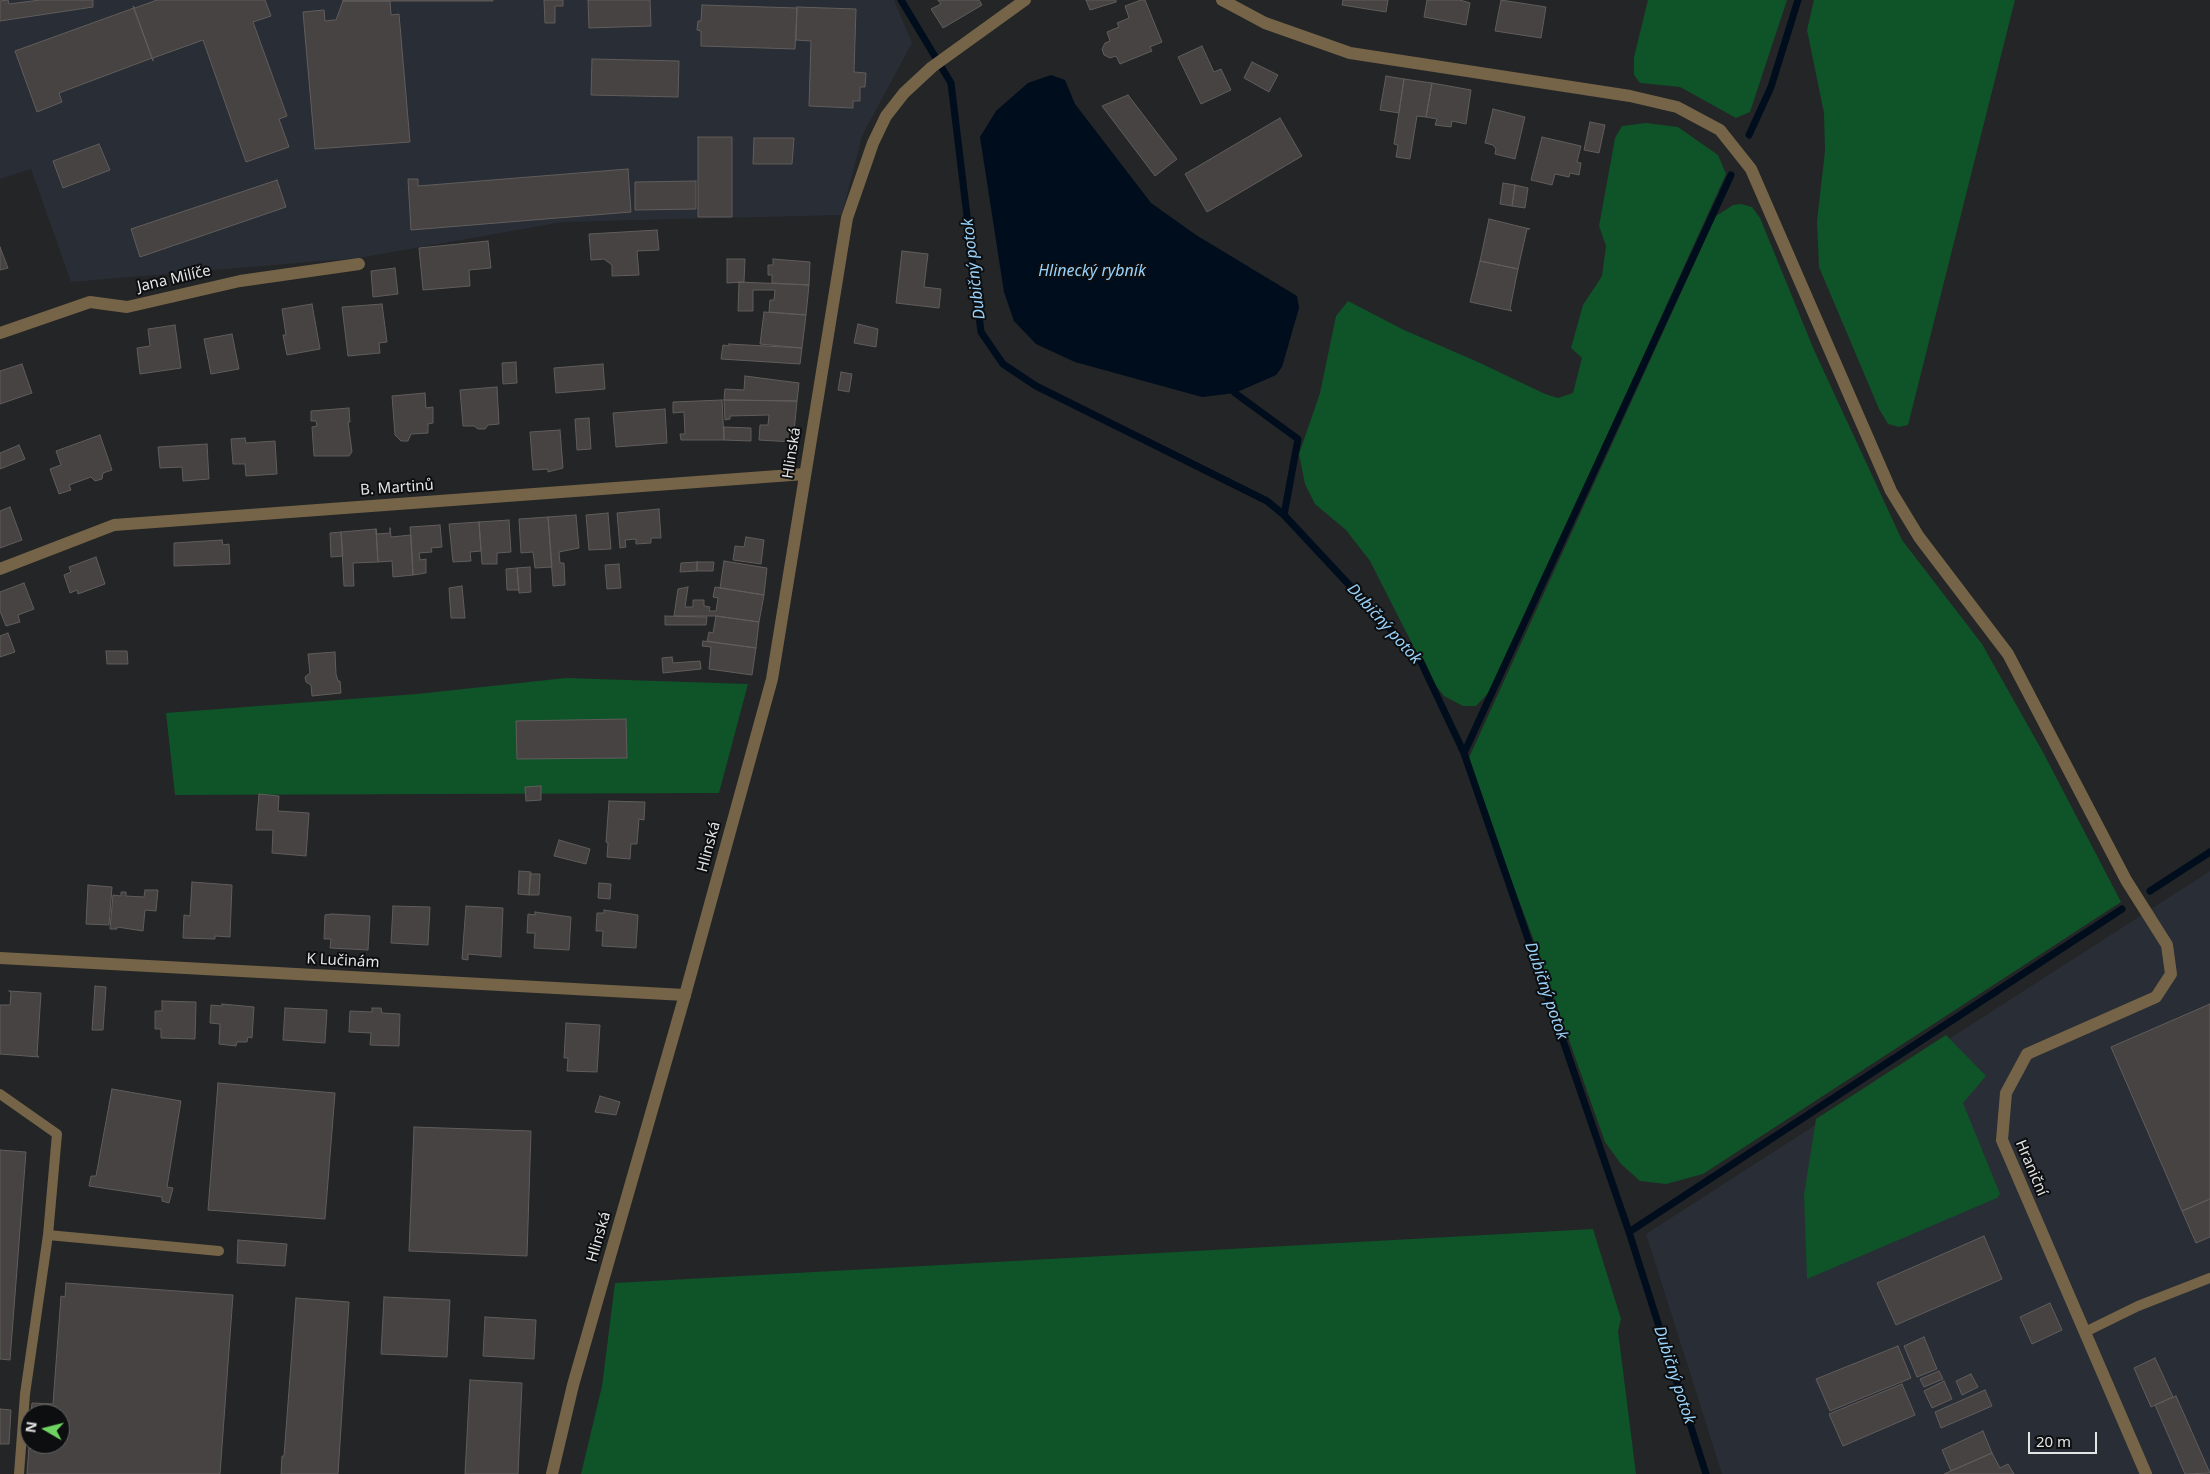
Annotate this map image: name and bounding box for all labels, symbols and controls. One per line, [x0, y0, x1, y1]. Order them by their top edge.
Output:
water label: Dubičný potok [958, 217, 990, 321]
water label: Hlinecký rybník [1038, 261, 1146, 281]
street label: Jana Milíče [135, 262, 213, 296]
street label: Hlinská [779, 426, 805, 480]
street label: B. Martinů [360, 476, 434, 500]
water label: Dubičný potok [1343, 580, 1425, 668]
street label: Hlinská [694, 820, 724, 874]
water label: Dubičný potok [1520, 940, 1572, 1042]
street label: K Lučinám [306, 950, 380, 972]
street label: Hraniční [2011, 1137, 2051, 1199]
street label: Hlinská [583, 1210, 615, 1264]
water label: Dubičný potok [1649, 1324, 1699, 1426]
north arrow [20, 1404, 70, 1454]
text: N [20, 1420, 41, 1434]
scale bar [2030, 1422, 2099, 1454]
text: 20 m [2036, 1431, 2071, 1451]

